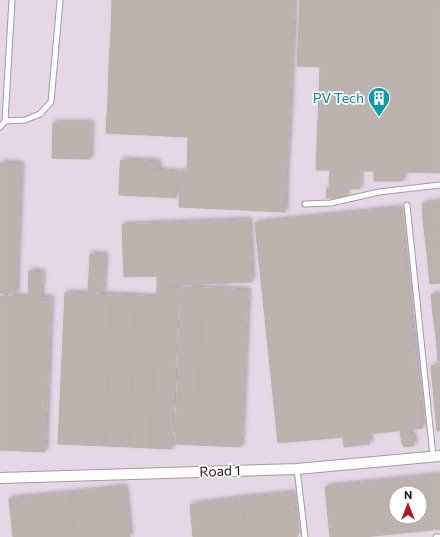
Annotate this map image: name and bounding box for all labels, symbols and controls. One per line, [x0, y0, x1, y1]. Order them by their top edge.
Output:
building icon: PV Tech [366, 85, 392, 118]
place label: PV Tech [313, 89, 364, 106]
street label: Road 1 [199, 461, 241, 480]
north arrow [388, 485, 428, 525]
text: N [404, 488, 412, 501]

